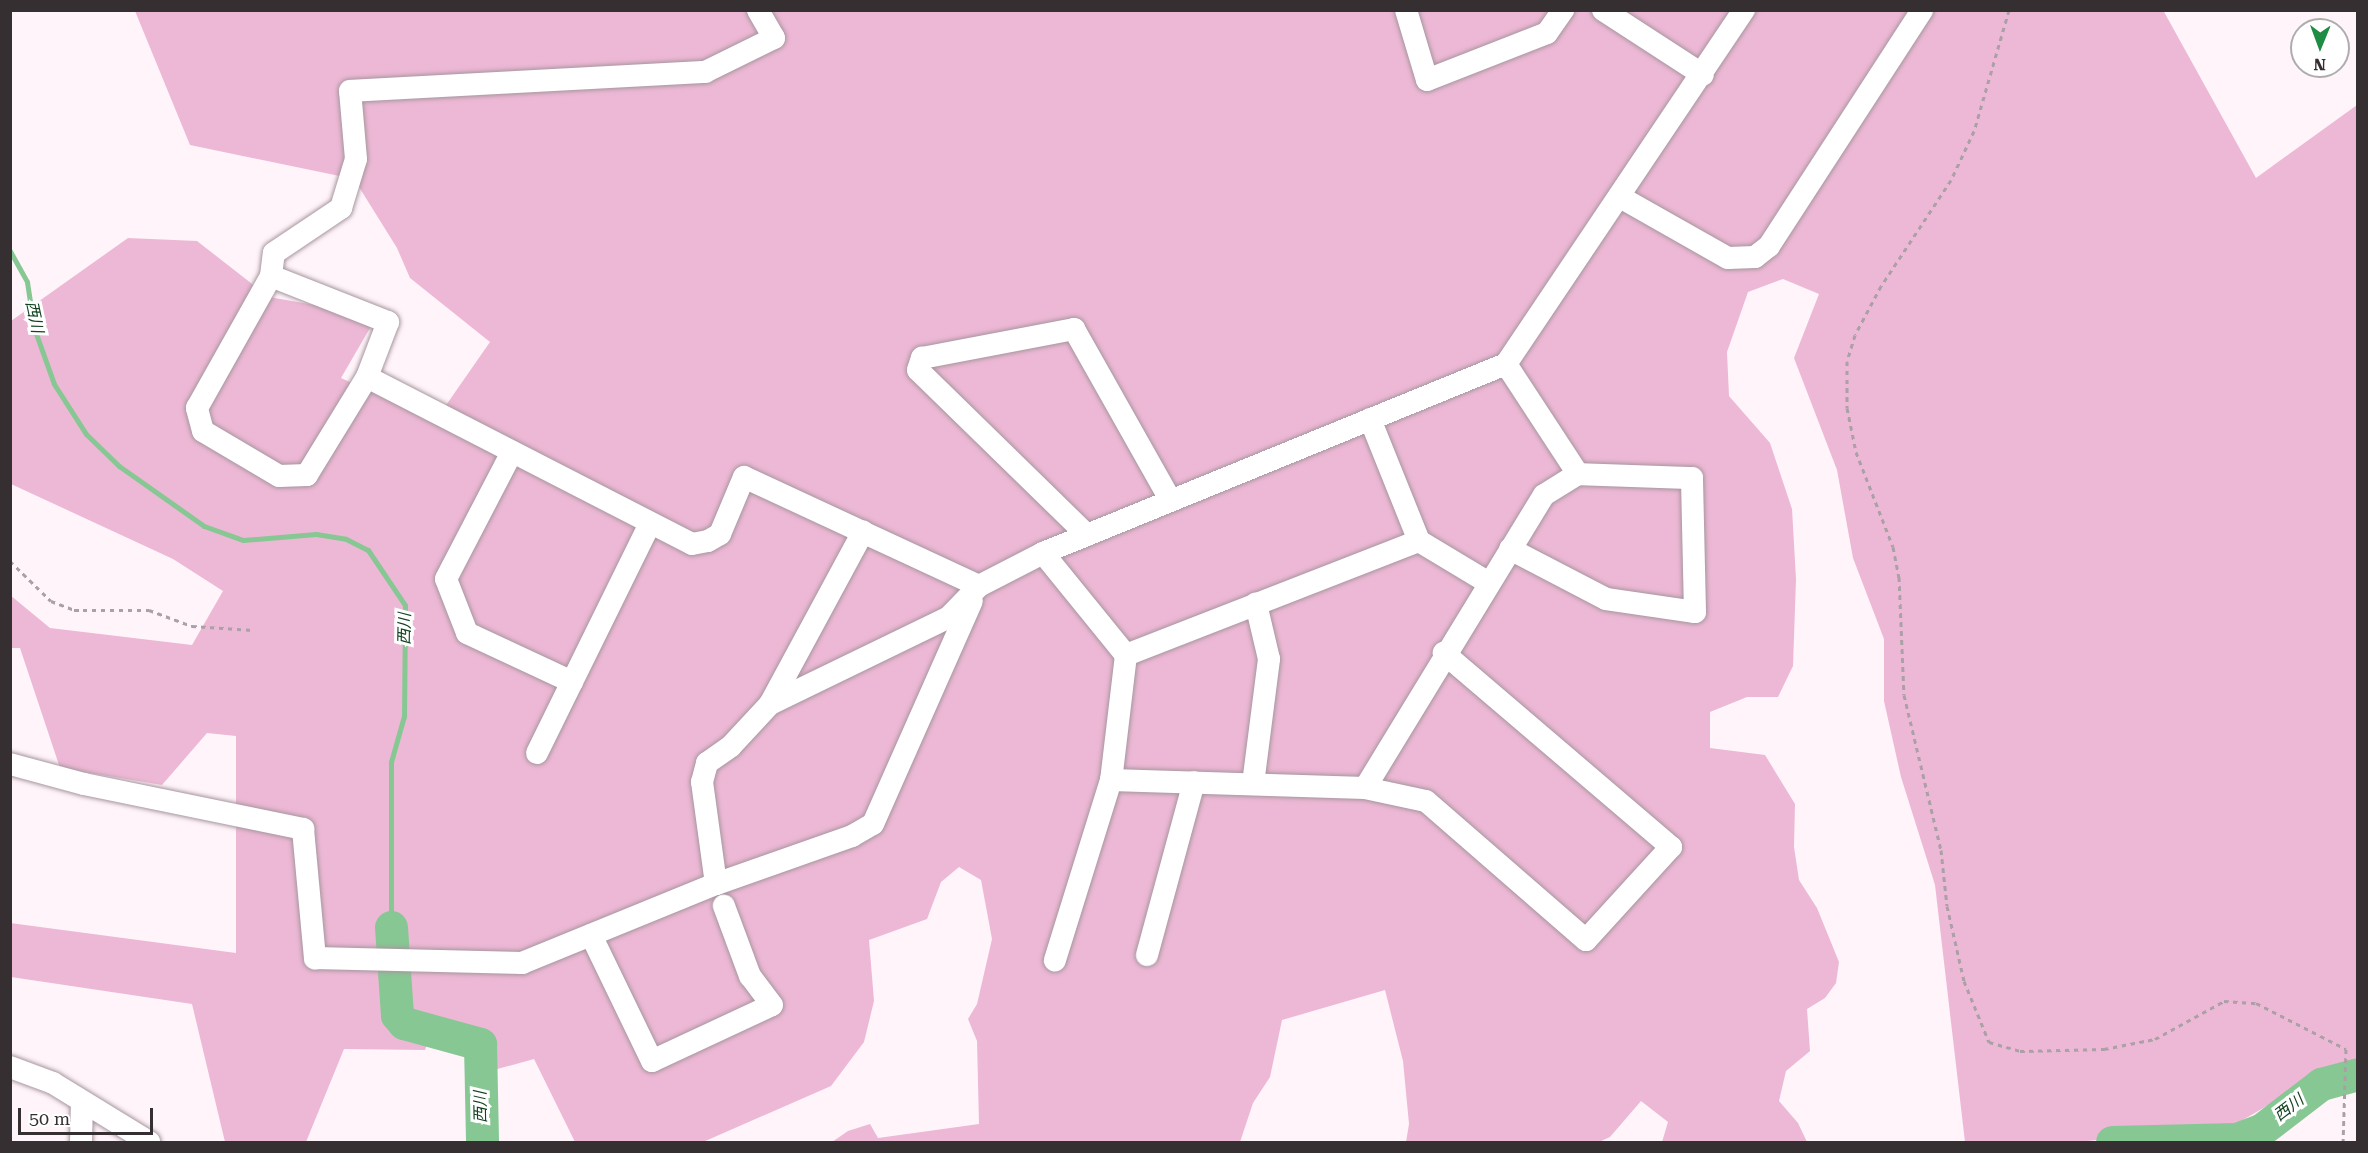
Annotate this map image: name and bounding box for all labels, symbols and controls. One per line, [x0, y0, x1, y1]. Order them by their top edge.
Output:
north arrow [2290, 18, 2350, 78]
text: N [2313, 55, 2326, 74]
water label: 西川 [21, 299, 47, 335]
water label: 西川 [395, 613, 415, 645]
water label: 西川 [471, 1091, 491, 1123]
water label: 西川 [2270, 1091, 2308, 1125]
scale bar [21, 1096, 156, 1134]
text: 50 m [29, 1108, 70, 1129]

